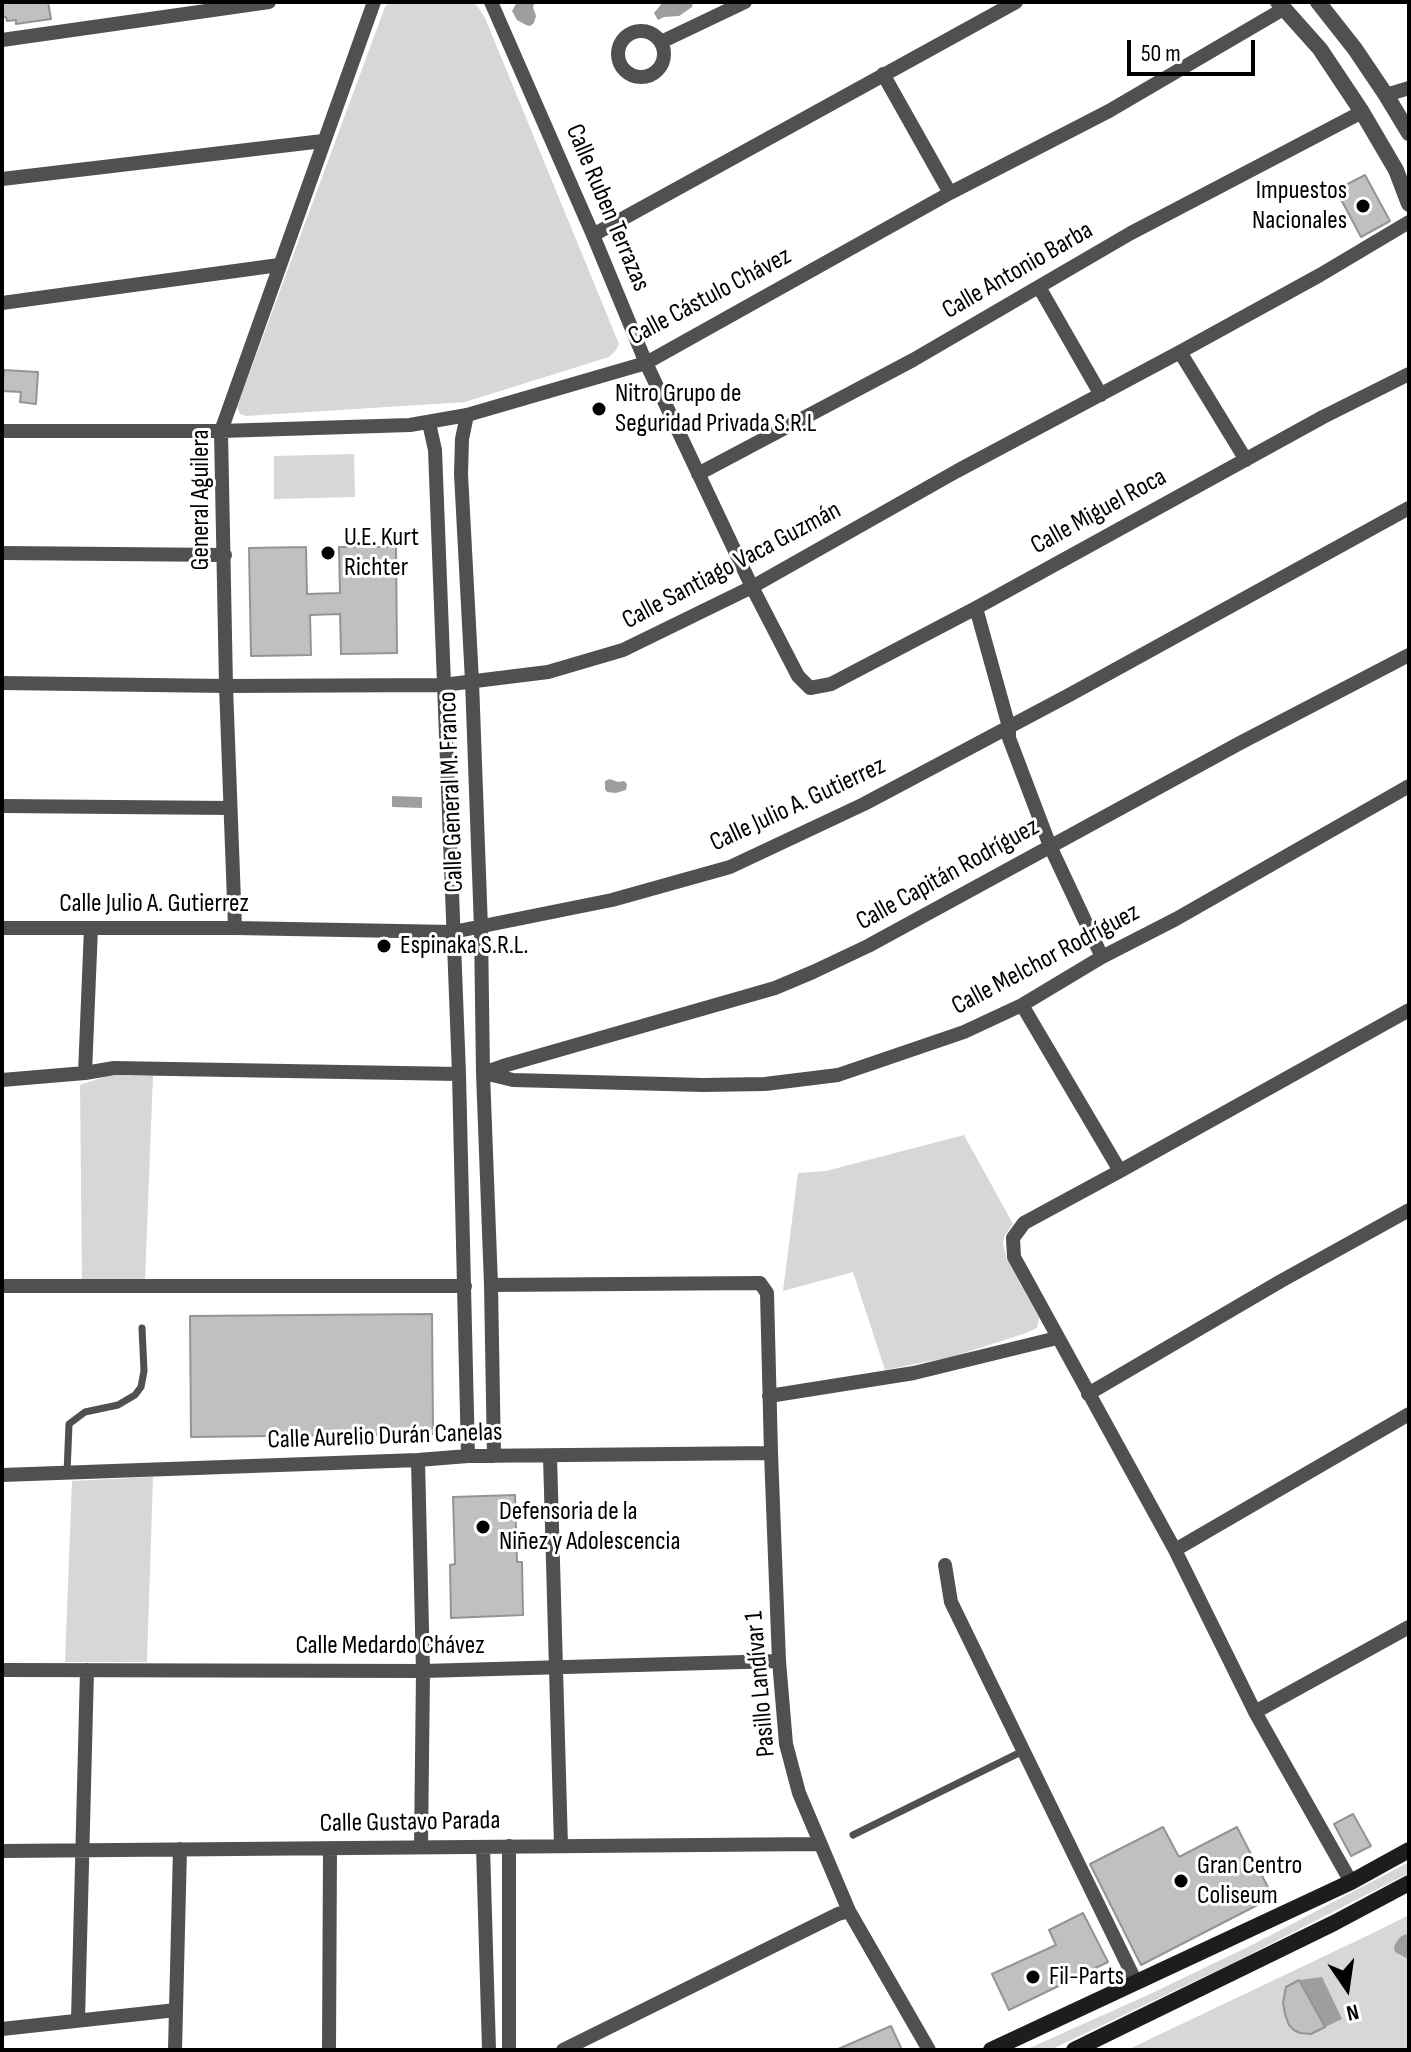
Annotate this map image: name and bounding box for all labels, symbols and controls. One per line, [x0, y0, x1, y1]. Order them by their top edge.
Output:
scale bar [1131, 24, 1259, 74]
text: 50 m [1141, 39, 1181, 68]
street label: Calle Ruben Terrazas [558, 120, 656, 296]
place label: Impuestos Nacionales [1252, 175, 1347, 236]
marker: Impuestos Nacionales [1354, 197, 1372, 215]
street label: Calle Antonio Barba [937, 215, 1099, 327]
street label: Calle Cástulo Chávez [623, 241, 797, 353]
place label: Nitro Grupo de Seguridad Privada S.R.L [615, 378, 816, 440]
marker: Nitro Grupo de Seguridad Privada S.R.L [590, 400, 608, 418]
street label: General Aguilera [185, 430, 217, 570]
street label: Calle Miguel Roca [1026, 462, 1172, 562]
street label: Calle Santiago Vaca Guzmán [617, 495, 847, 637]
place label: U.E. Kurt Richter [344, 522, 419, 584]
marker: U.E. Kurt Richter [319, 544, 337, 562]
street label: Calle General M. Franco [433, 691, 471, 893]
street label: Calle Julio A. Gutierrez [706, 751, 890, 859]
street label: Calle Capitán Rodríguez [851, 812, 1045, 938]
street label: Calle Julio A. Gutierrez [59, 888, 249, 920]
street label: Calle Melchor Rodríguez [947, 897, 1145, 1023]
place label: Espinaka S.R.L. [400, 930, 528, 962]
marker: Espinaka S.R.L. [375, 937, 393, 955]
street label: Calle Aurelio Durán Canelas [267, 1417, 503, 1457]
place label: Defensoria de la Niñez y Adolescencia [499, 1496, 680, 1558]
marker: Defensoria de la Niñez y Adolescencia [474, 1518, 492, 1536]
street label: Pasillo Landívar 1 [739, 1610, 783, 1758]
street label: Calle Medardo Chávez [295, 1630, 485, 1662]
street label: Calle Gustavo Parada [319, 1806, 501, 1840]
place label: Gran Centro Coliseum [1197, 1850, 1302, 1912]
marker: Gran Centro Coliseum [1172, 1872, 1190, 1890]
north arrow [1307, 1948, 1387, 2028]
place label: Fil-Parts [1049, 1961, 1124, 1993]
marker: Fil-Parts [1024, 1968, 1042, 1986]
text: N [1344, 1997, 1361, 2026]

